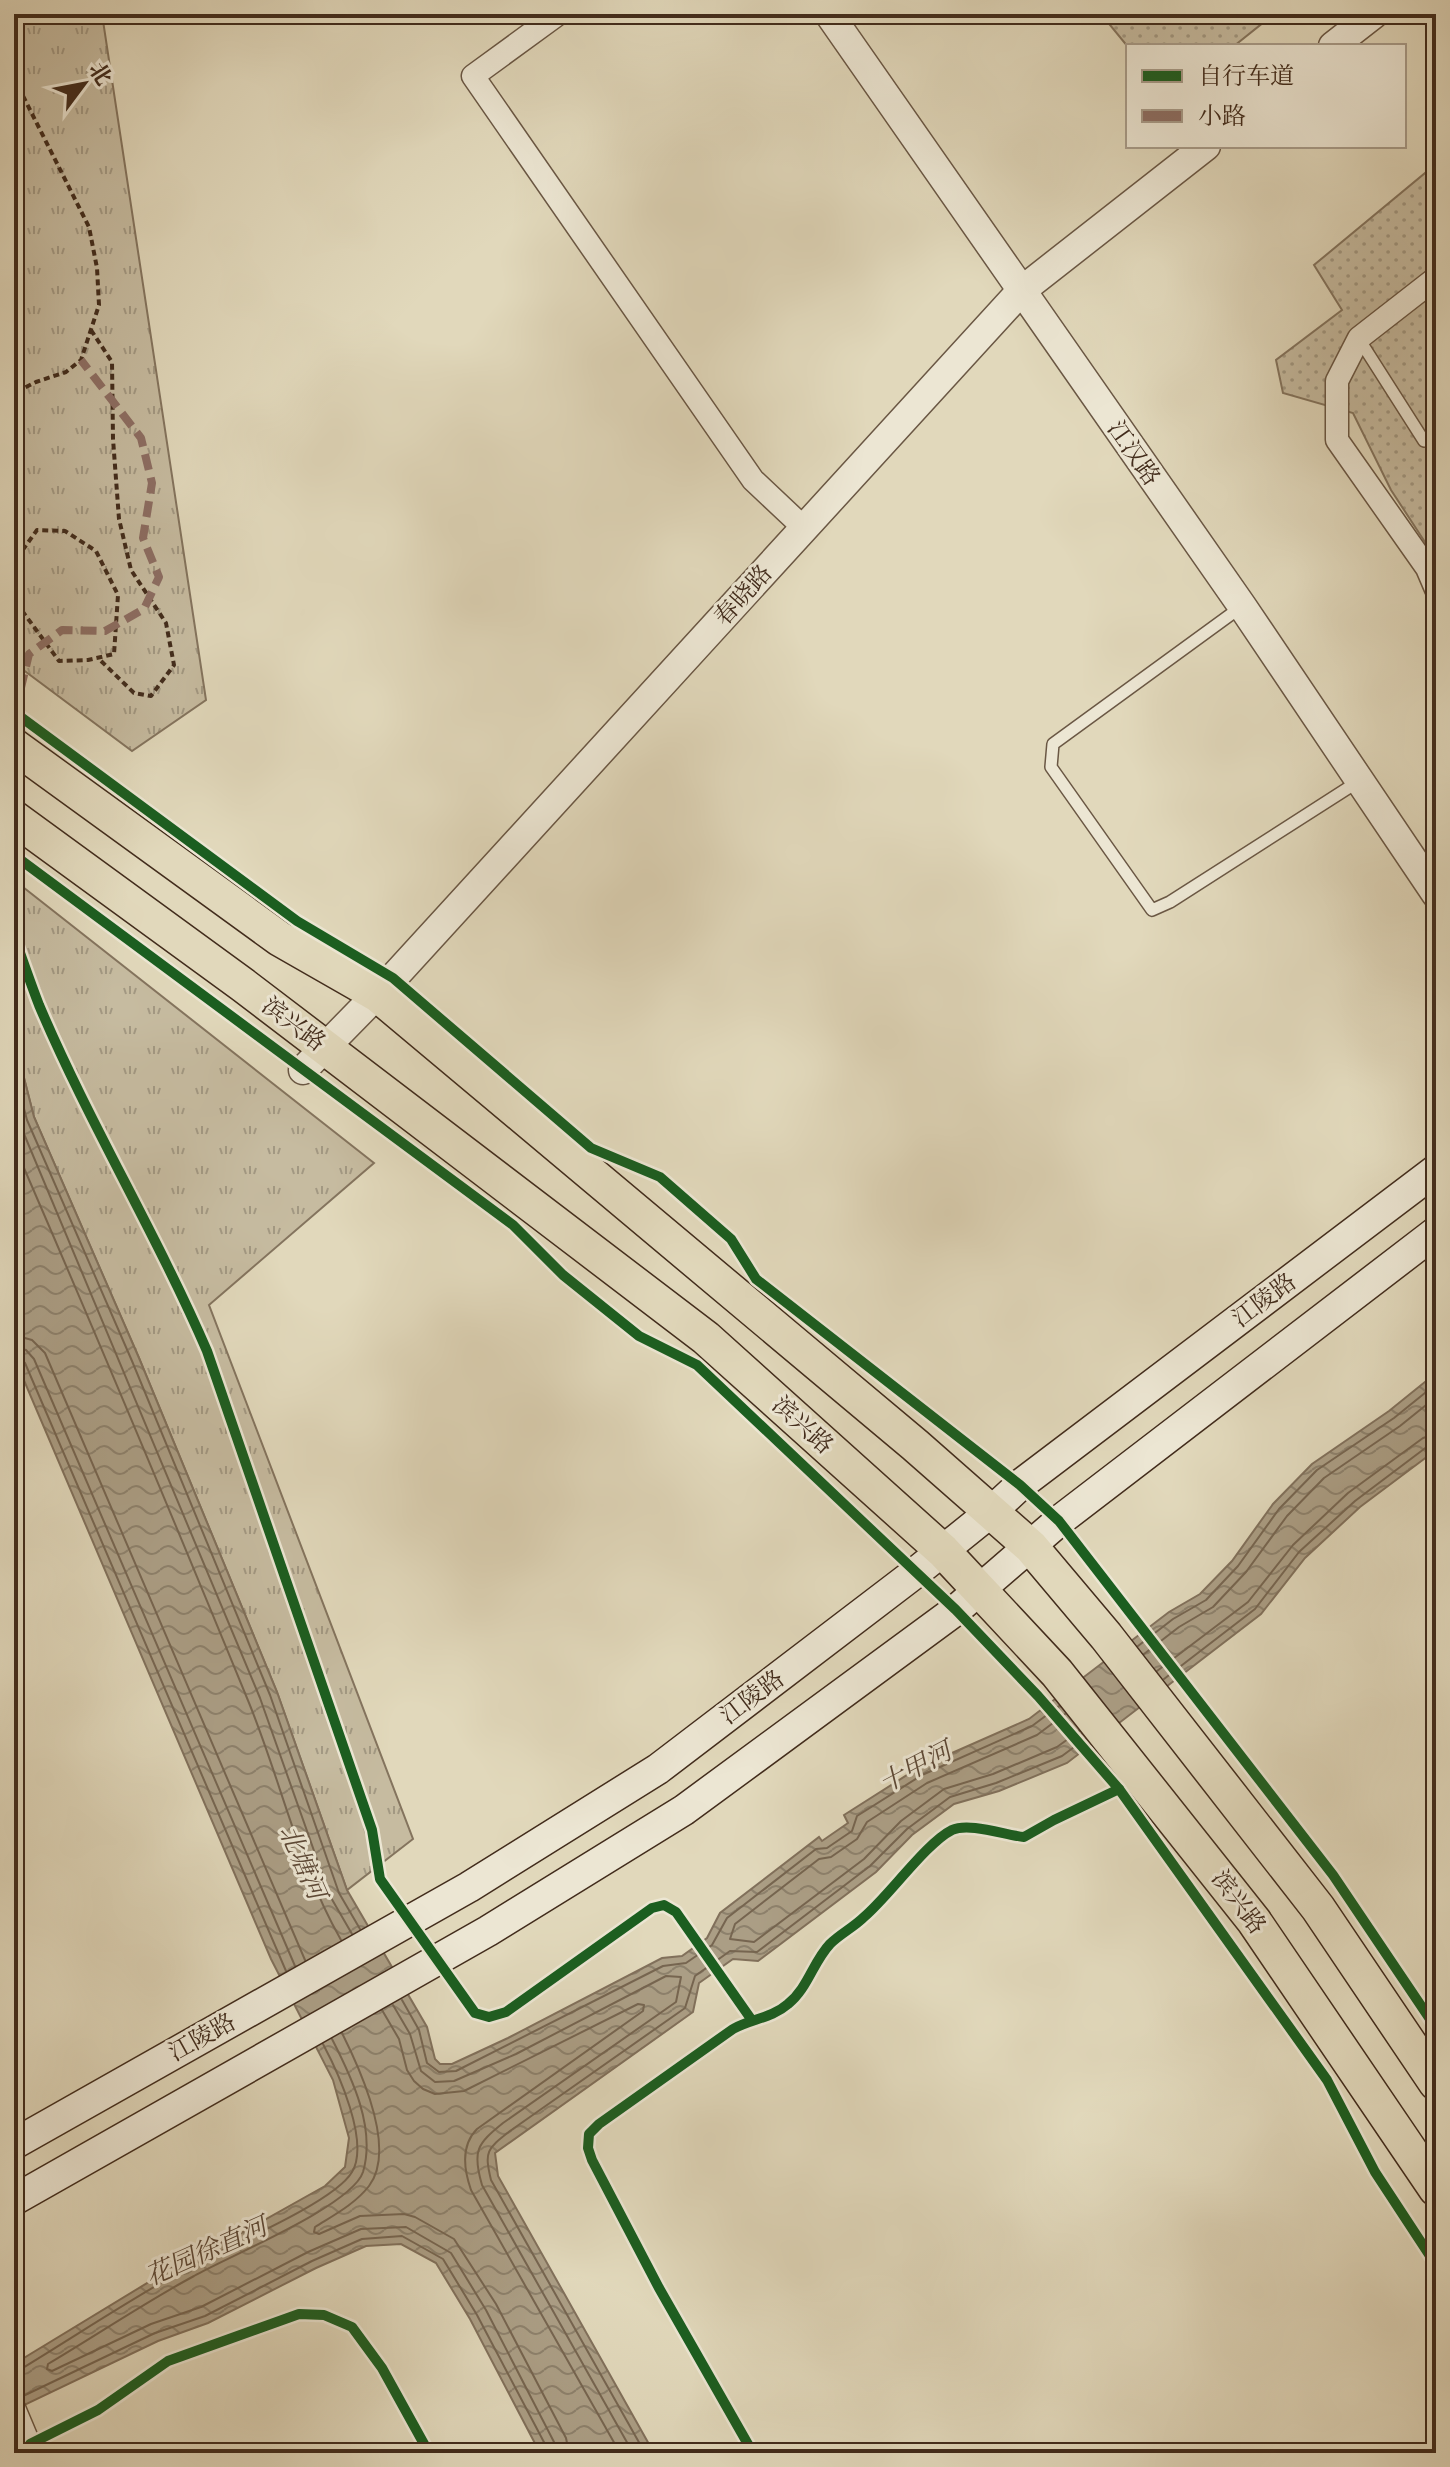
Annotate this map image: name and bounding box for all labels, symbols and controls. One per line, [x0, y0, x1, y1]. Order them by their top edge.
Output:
north arrow [44, 44, 124, 124]
legend [1126, 44, 1406, 148]
text: 北 [80, 57, 118, 92]
text: 自行车道 [1198, 61, 1294, 95]
text: 小路 [1198, 101, 1246, 135]
street label: 江汉路 [1098, 415, 1167, 493]
street label: 春晓路 [708, 558, 781, 634]
street label: 滨兴路 [254, 990, 332, 1061]
street label: 江陵路 [1226, 1266, 1304, 1337]
street label: 滨兴路 [764, 1390, 840, 1463]
street label: 江陵路 [714, 1663, 792, 1734]
water label: 十甲河 [873, 1733, 962, 1803]
water label: 北塘河 [269, 1820, 335, 1909]
street label: 滨兴路 [1202, 1864, 1273, 1942]
street label: 江陵路 [163, 2006, 243, 2071]
water label: 花园徐直河 [140, 2208, 277, 2296]

